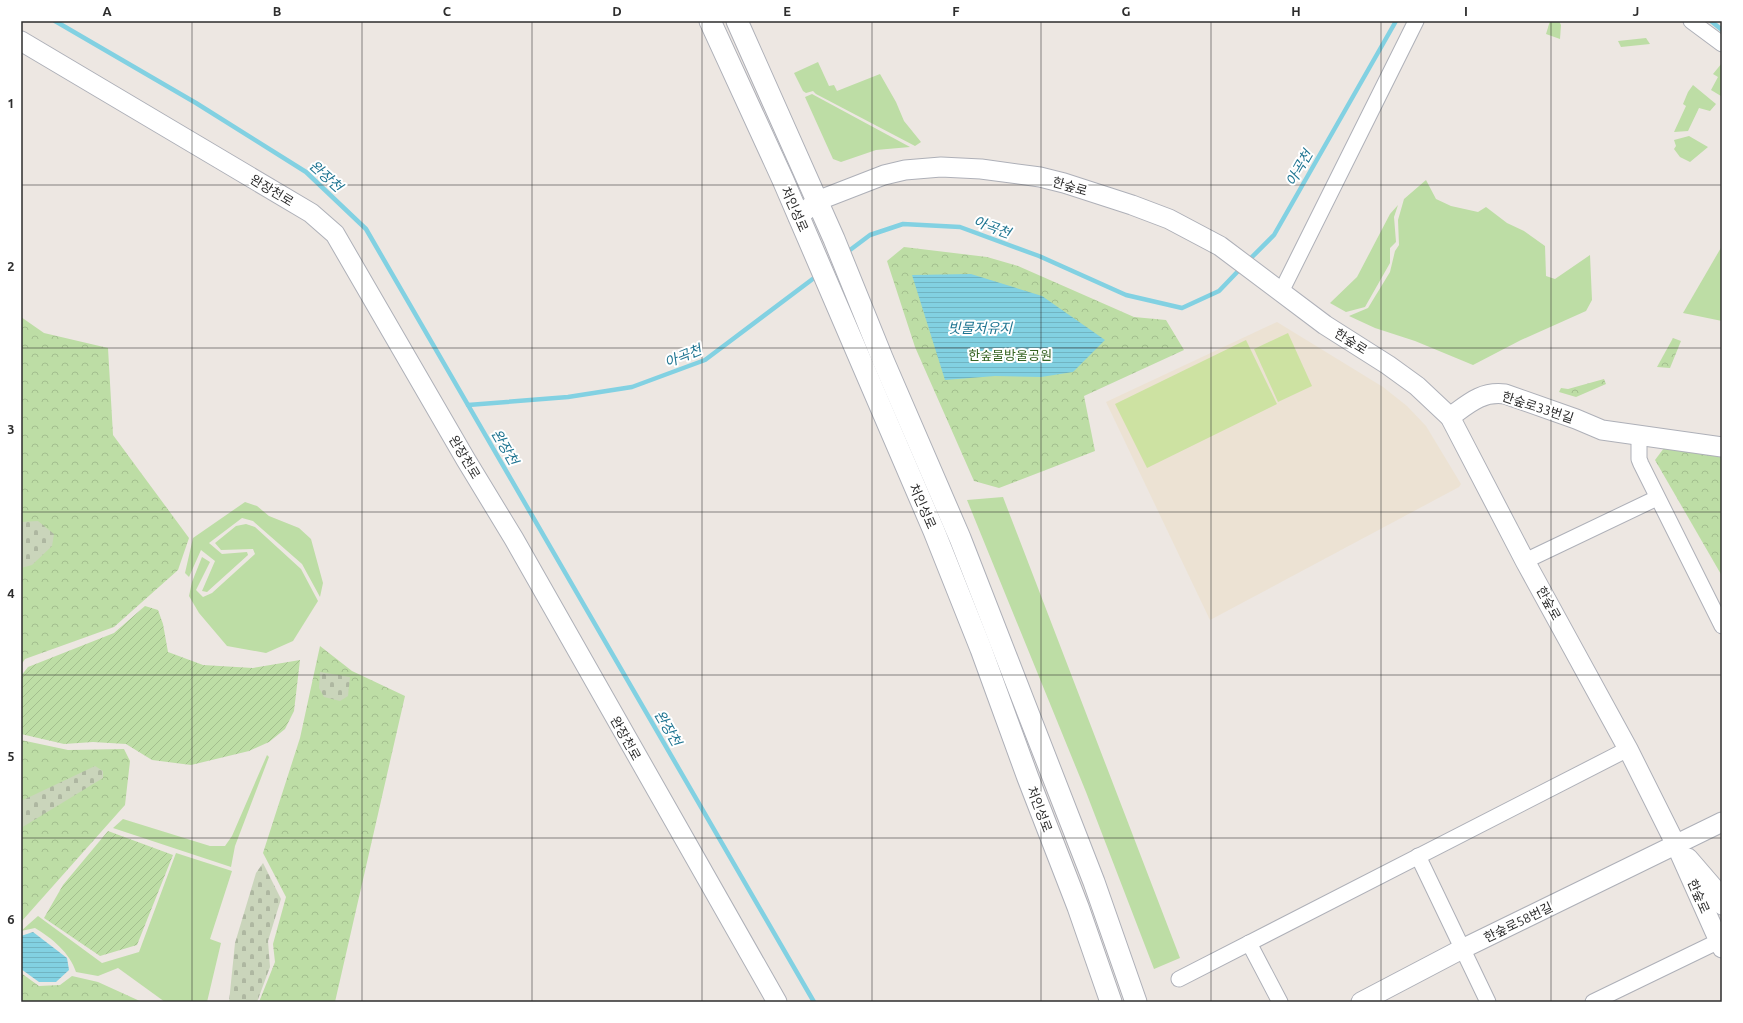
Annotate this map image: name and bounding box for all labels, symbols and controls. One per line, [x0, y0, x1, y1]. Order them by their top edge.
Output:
text: A [102, 4, 112, 18]
text: B [273, 4, 282, 18]
text: C [443, 4, 452, 18]
text: D [612, 4, 622, 18]
text: E [783, 4, 791, 18]
text: F [952, 4, 960, 18]
text: G [1122, 4, 1131, 18]
text: H [1291, 4, 1301, 18]
text: I [1464, 4, 1468, 18]
text: J [1633, 4, 1639, 18]
text: 1 [7, 96, 15, 110]
water label: 아곡천 [1282, 146, 1316, 189]
water label: 완장천 [306, 157, 347, 196]
street label: 완장천로 [248, 172, 296, 208]
street label: 한숲로 [1051, 174, 1089, 198]
street label: 처인성로 [779, 184, 811, 234]
water label: 아곡천 [971, 213, 1014, 242]
text: 2 [7, 259, 15, 273]
water label: 빗물저유지 [948, 320, 1013, 336]
street label: 한숲로 [1332, 326, 1370, 356]
water label: 아곡천 [662, 341, 705, 371]
park label: 한숲물방울공원 [968, 348, 1052, 362]
street label: 한숲로33번길 [1500, 389, 1576, 425]
text: 3 [7, 422, 15, 436]
water label: 완장천 [488, 426, 522, 469]
street label: 완장천로 [447, 433, 483, 481]
street label: 처인성로 [907, 481, 939, 531]
street label: 한숲로 [1534, 584, 1564, 622]
text: 4 [7, 586, 15, 600]
water label: 완장천 [651, 707, 685, 750]
street label: 완장천로 [608, 714, 644, 762]
text: 5 [7, 749, 15, 763]
street label: 처인성로 [1025, 784, 1055, 834]
street label: 한숲로 [1685, 877, 1713, 915]
street label: 한숲로58번길 [1481, 899, 1555, 945]
text: 6 [7, 912, 15, 926]

